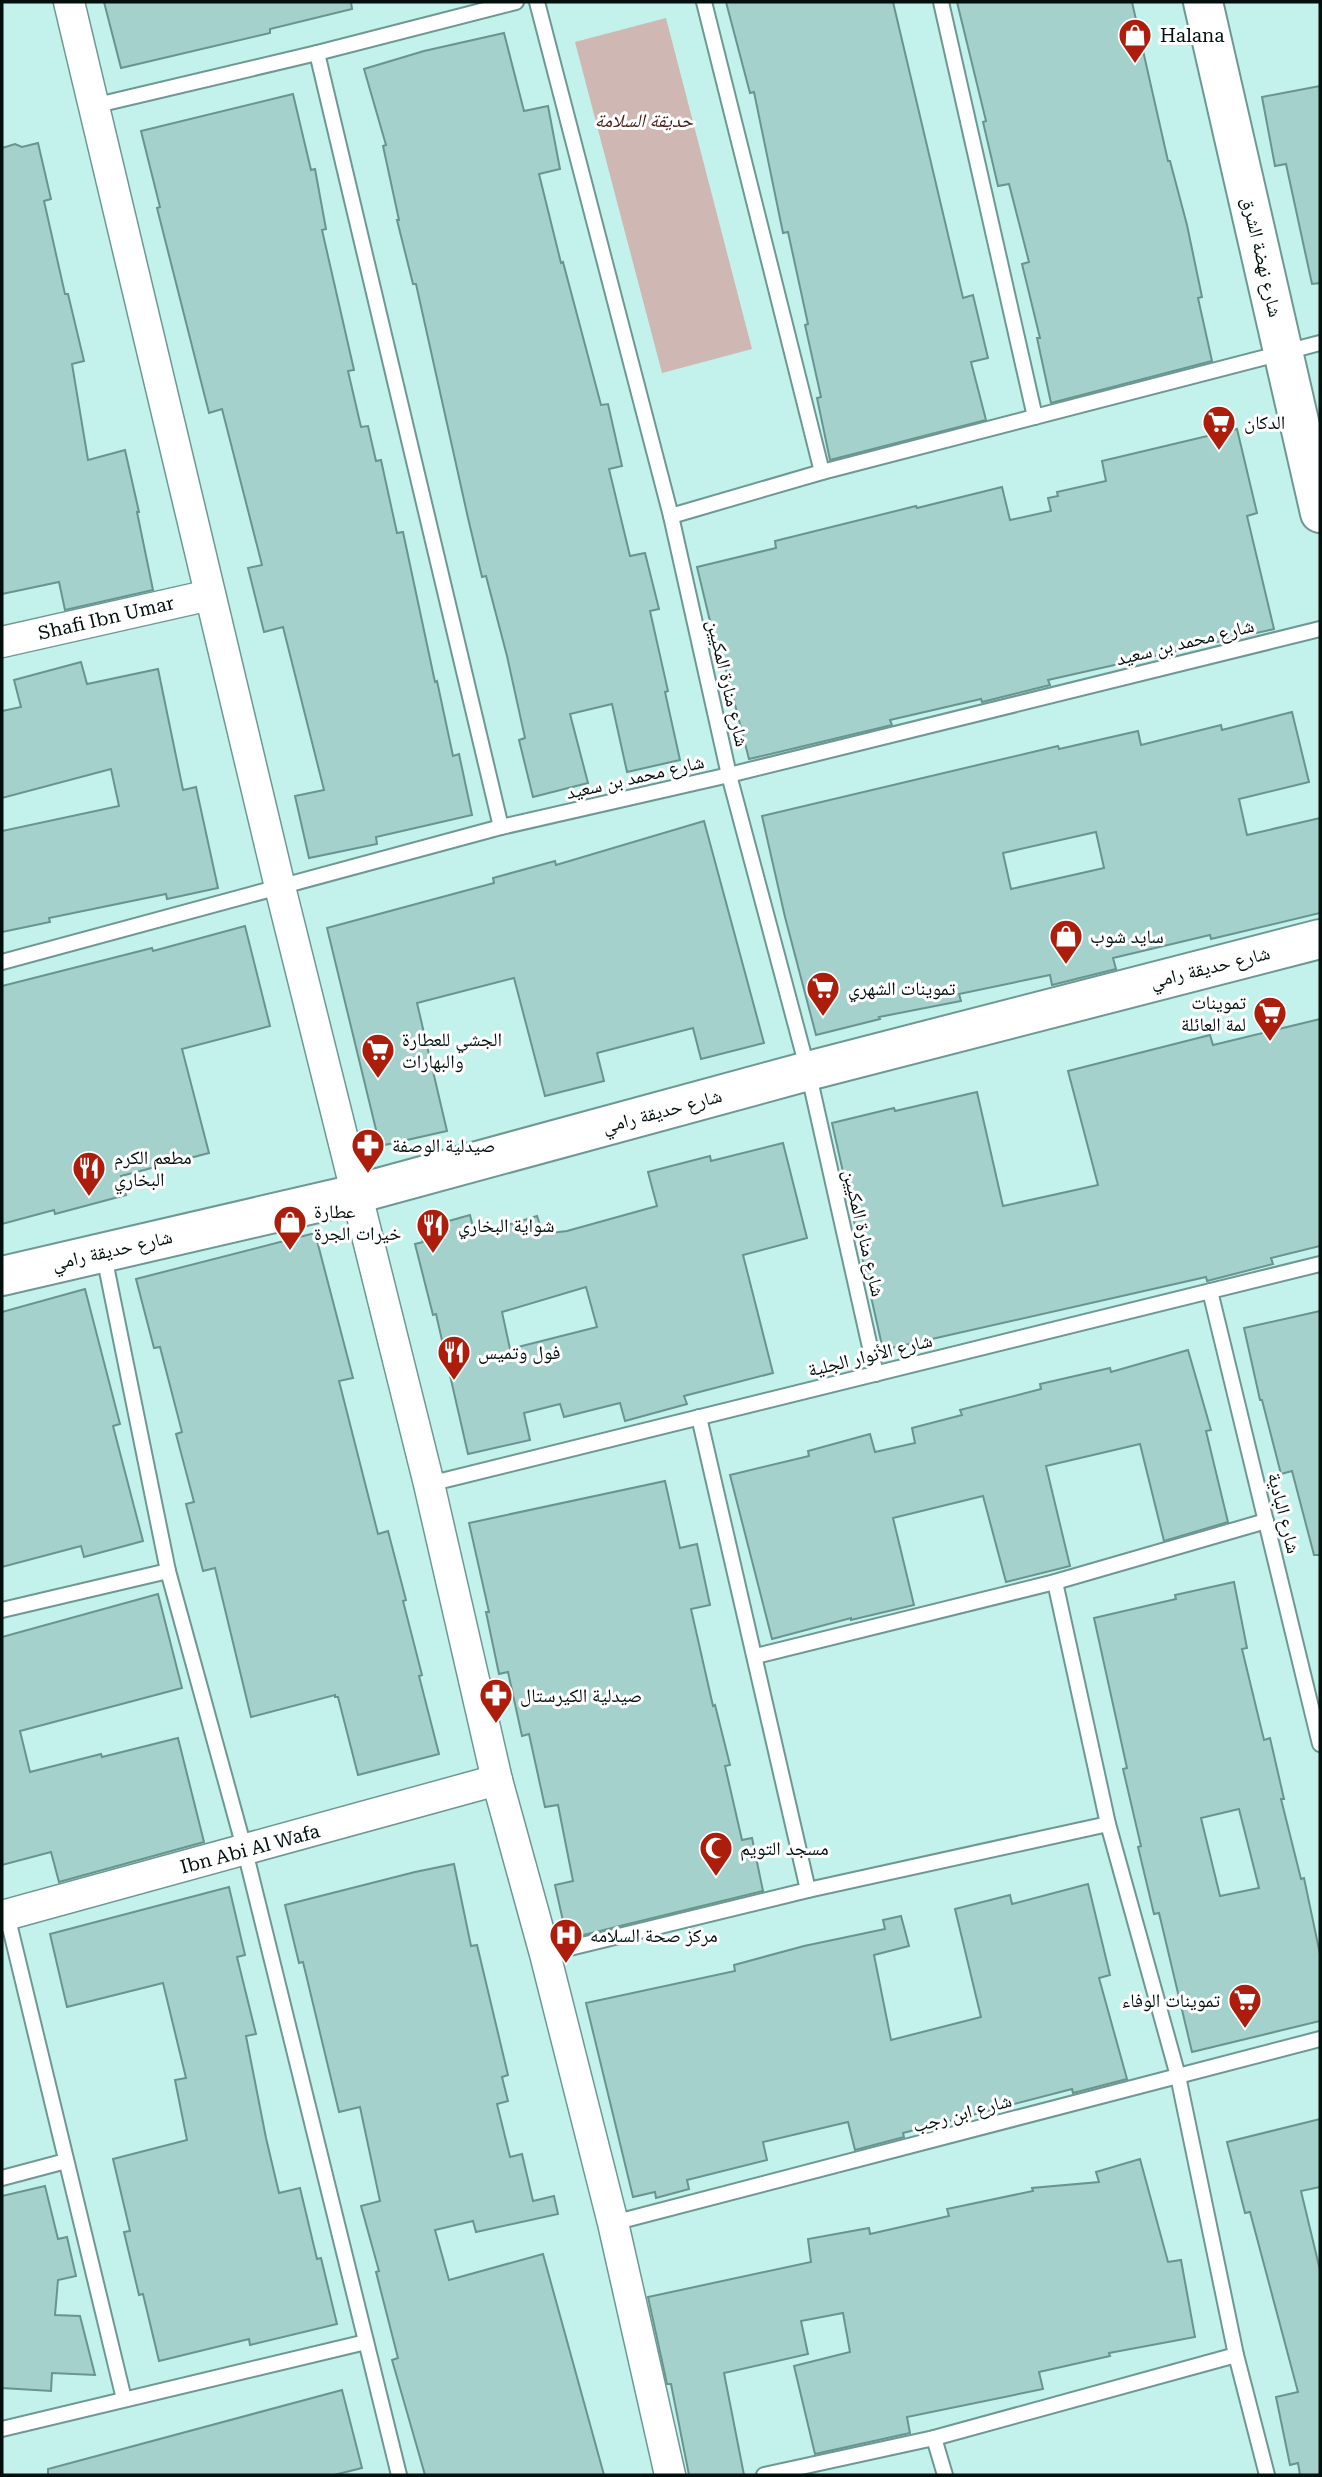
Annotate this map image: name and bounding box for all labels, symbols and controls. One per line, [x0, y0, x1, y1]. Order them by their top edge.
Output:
shop icon: Halana [1116, 16, 1154, 65]
place label: Halana [1160, 24, 1225, 47]
park label: حديقة السلامة [595, 109, 694, 132]
street label: شارع نهضة الشرق [1237, 195, 1287, 319]
supermarket icon: الدكان [1200, 403, 1238, 452]
place label: الدكان [1244, 411, 1285, 434]
street label: Shafi Ibn Umar [36, 591, 176, 645]
street label: شارع محمد بن سعيد [1114, 614, 1256, 670]
street label: شارع منارة المكيين [702, 617, 754, 749]
street label: شارع محمد بن سعيد [564, 750, 706, 804]
shop icon: سايد شوب [1047, 917, 1085, 966]
place label: سايد شوب [1090, 925, 1164, 948]
street label: شارع حديقة رامي [1148, 941, 1273, 997]
supermarket icon: تموينات الشهري [804, 969, 842, 1018]
place label: تموينات الشهري [848, 977, 956, 1003]
place label: تموينات لمة العائلة [1181, 991, 1246, 1036]
supermarket icon: تموينات لمة العائلة [1251, 994, 1289, 1043]
place label: الجشي للعطارة والبهارات [402, 1028, 502, 1073]
supermarket icon: الجشي للعطارة والبهارات [359, 1031, 397, 1080]
street label: شارع حديقة رامي [600, 1084, 725, 1142]
pharmacy icon: صيدلية الوصفة [349, 1126, 387, 1175]
place label: صيدلية الوصفة [392, 1134, 495, 1157]
place label: مطعم الكرم البخاري [114, 1146, 192, 1194]
restaurant icon: مطعم الكرم البخاري [70, 1149, 108, 1198]
street label: شارع منارة المكيين [838, 1167, 890, 1299]
place label: عطارة خيرات الجرة [314, 1200, 401, 1245]
shop icon: عطارة خيرات الجرة [271, 1203, 309, 1252]
restaurant icon: شواية البخاري [414, 1206, 452, 1255]
place label: شواية البخاري [458, 1214, 554, 1240]
street label: شارع حديقة رامي [50, 1225, 175, 1279]
street label: شارع الأنوار الجلية [805, 1328, 935, 1382]
restaurant icon: فول وتميس [435, 1333, 473, 1382]
place label: فول وتميس [478, 1341, 560, 1364]
street label: شارع البادية [1263, 1470, 1305, 1556]
pharmacy icon: صيدلية الكيرستال [477, 1676, 515, 1725]
place label: صيدلية الكيرستال [520, 1684, 642, 1707]
street label: Ibn Abi Al Wafa [178, 1819, 323, 1879]
mosque icon: مسجد التويم [697, 1829, 735, 1878]
place label: مسجد التويم [740, 1837, 829, 1861]
hospital icon: مركز صحة السلامه [547, 1916, 585, 1965]
place label: مركز صحة السلامه [590, 1924, 718, 1947]
supermarket icon: تموينات الوفاء [1226, 1981, 1264, 2030]
place label: تموينات الوفاء [1122, 1989, 1220, 2012]
street label: شارع ابن رجب [910, 2089, 1014, 2137]

